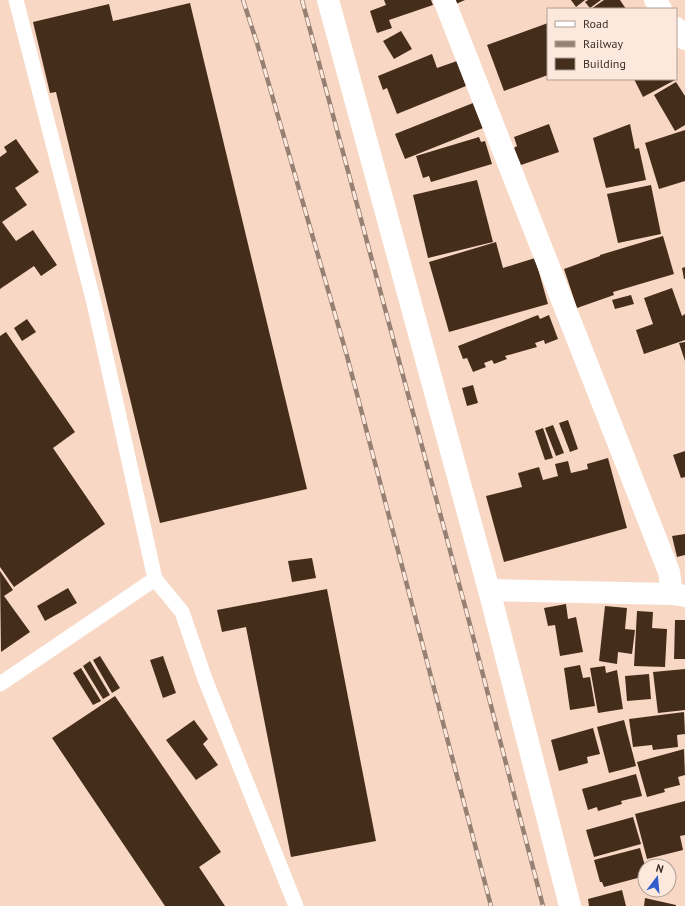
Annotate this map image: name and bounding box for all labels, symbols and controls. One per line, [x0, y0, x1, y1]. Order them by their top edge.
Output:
legend [547, 8, 677, 80]
text: Road [583, 16, 608, 31]
text: Railway [583, 36, 623, 51]
text: Building [583, 56, 626, 71]
north arrow [637, 858, 677, 898]
text: N [654, 861, 665, 876]

